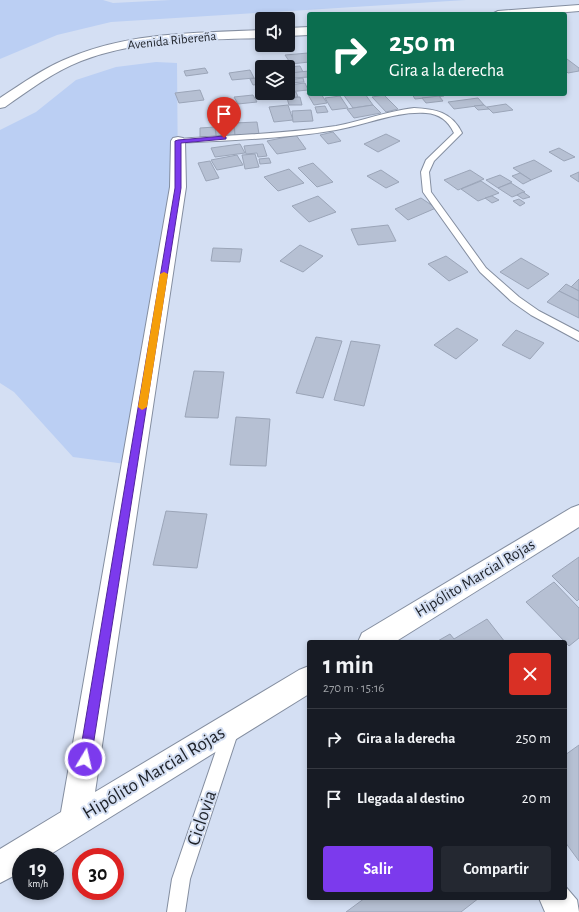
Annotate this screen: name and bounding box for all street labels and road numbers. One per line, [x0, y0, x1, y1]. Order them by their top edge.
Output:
street label: Avenida Ribereña [127, 30, 217, 52]
street label: Hipólito Marcial Rojas [412, 536, 538, 621]
street label: Hipólito Marcial Rojas [80, 723, 228, 823]
street label: Ciclovia [184, 788, 220, 848]

